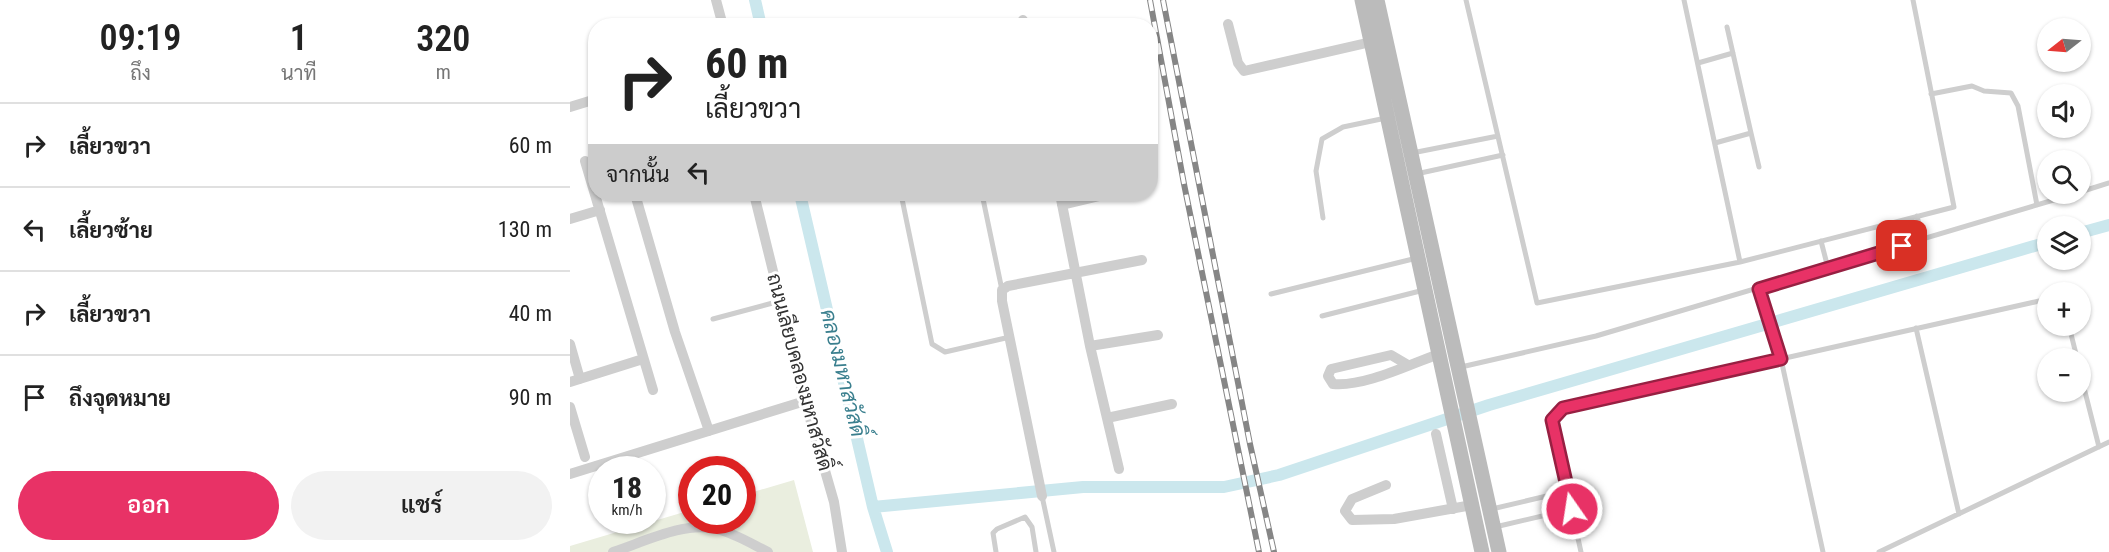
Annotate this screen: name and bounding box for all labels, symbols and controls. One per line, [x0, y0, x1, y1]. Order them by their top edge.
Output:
text: 09:19 [100, 17, 181, 59]
text: 1 [290, 17, 308, 59]
text: 320 [416, 18, 470, 60]
north arrow [2037, 18, 2091, 72]
map controls [2037, 18, 2091, 402]
text: 60 m [705, 39, 788, 88]
icon: right [606, 42, 684, 120]
text: m [436, 60, 451, 84]
text: ถึง [130, 61, 151, 85]
text: นาที [281, 61, 317, 85]
button: sound [2037, 84, 2091, 138]
text: เลี้ยวขวา [705, 93, 801, 125]
icon: right [18, 129, 51, 162]
text: 60 m [509, 133, 552, 158]
text: เลี้ยวขวา [69, 134, 151, 159]
button: search [2037, 150, 2091, 204]
icon: left [682, 156, 715, 189]
text: จากนั้น [606, 162, 670, 187]
icon: left [18, 213, 51, 246]
button: layers [2037, 216, 2091, 270]
text: 130 m [498, 217, 552, 242]
text: เลี้ยวซ้าย [69, 218, 153, 243]
pin [1876, 220, 1927, 271]
icon: arrive [1885, 229, 1918, 262]
street label: ถนนเลียบคลองมหาสวัสดิ์ [762, 269, 844, 473]
button: + [2037, 282, 2091, 336]
icon: right [18, 297, 51, 330]
text: 40 m [509, 301, 552, 326]
text: เลี้ยวขวา [69, 302, 151, 327]
water label: คลองมหาสวัสดิ์ [816, 305, 879, 443]
button: − [2037, 348, 2091, 402]
icon: arrive [18, 381, 51, 414]
text: 90 m [509, 385, 552, 410]
text: ถึงจุดหมาย [69, 386, 171, 411]
speed limit sign: 20 [678, 456, 756, 534]
text: 18 [612, 470, 642, 505]
button: ออก [18, 471, 279, 540]
button: แชร์ [291, 471, 552, 540]
position arrow [1540, 477, 1604, 541]
text: km/h [612, 501, 642, 519]

